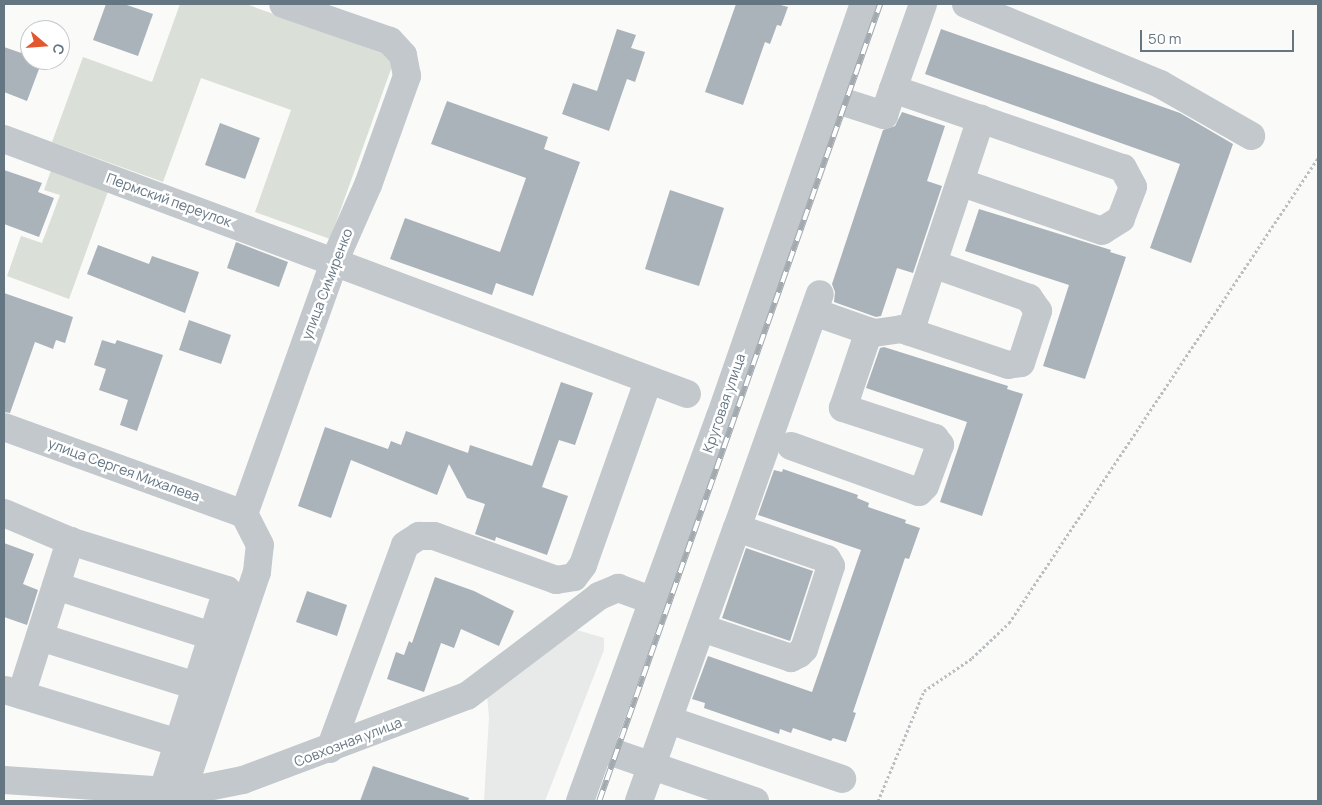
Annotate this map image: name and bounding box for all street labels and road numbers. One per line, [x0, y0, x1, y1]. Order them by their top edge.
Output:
street label: Пермский переулок [104, 170, 234, 230]
street label: улица Симиренко [298, 226, 356, 342]
street label: Круговая улица [699, 351, 749, 455]
street label: улица Сергея Михалева [46, 435, 202, 505]
street label: Совхозная улица [292, 714, 404, 770]

